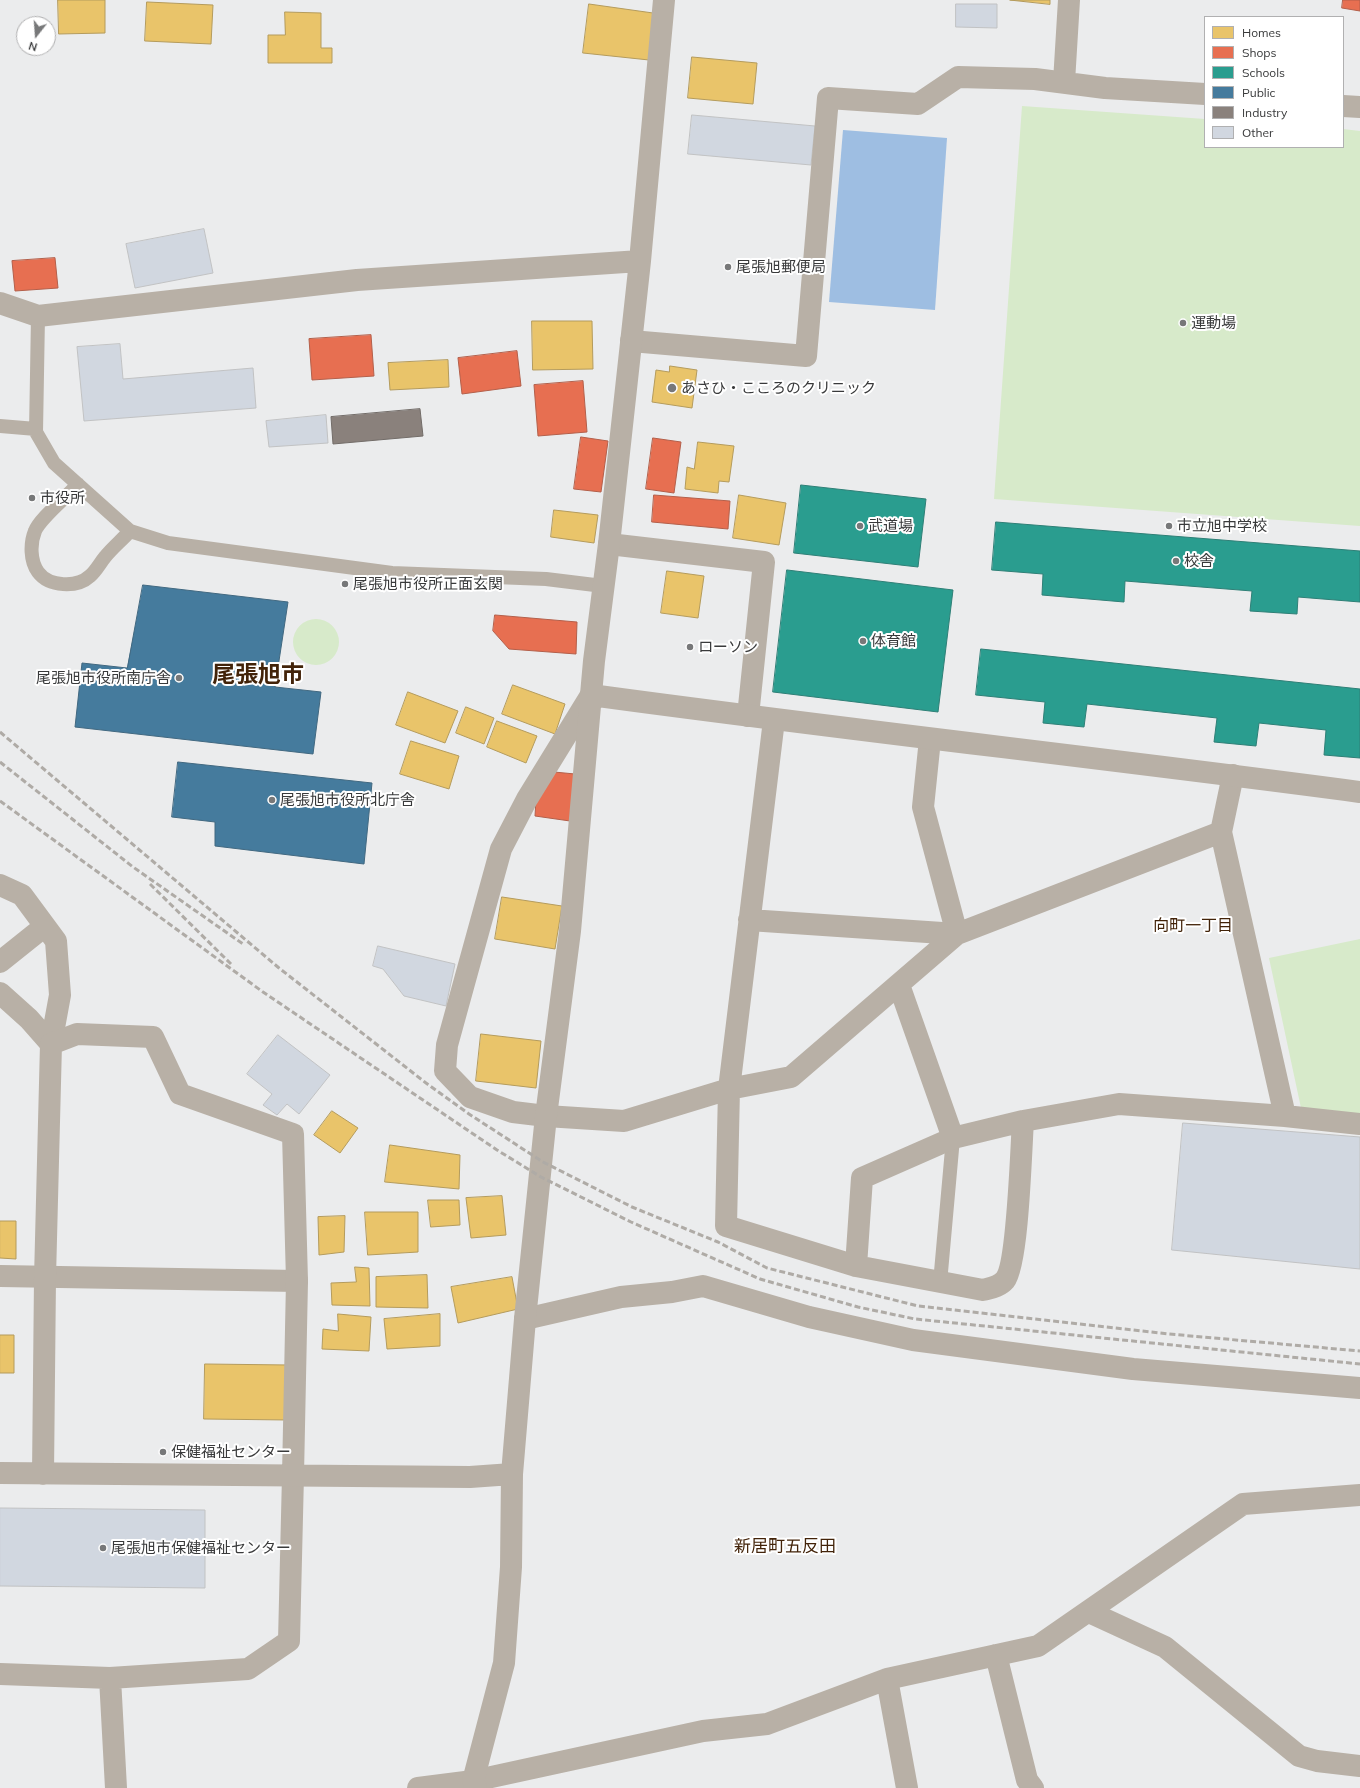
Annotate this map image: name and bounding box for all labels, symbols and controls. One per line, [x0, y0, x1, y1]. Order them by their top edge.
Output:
north arrow [16, 16, 56, 56]
legend [1204, 16, 1344, 148]
text: Homes [1242, 25, 1281, 40]
text: N [27, 39, 39, 54]
text: Shops [1242, 45, 1277, 60]
text: Schools [1242, 65, 1285, 80]
text: Public [1242, 85, 1276, 100]
text: Industry [1242, 105, 1287, 120]
text: Other [1242, 125, 1273, 140]
place label: 尾張旭郵便局 [736, 258, 826, 276]
marker: 尾張旭郵便局 [723, 262, 733, 272]
place label: 運動場 [1191, 314, 1236, 332]
marker: 運動場 [1178, 318, 1188, 328]
place label: あさひ・こころのクリニック [681, 379, 876, 397]
marker: あさひ・こころのクリニック [666, 382, 678, 394]
place label: 市役所 [40, 489, 85, 507]
marker: 市役所 [27, 493, 37, 503]
place label: 武道場 [868, 517, 913, 535]
place label: 市立旭中学校 [1177, 517, 1267, 535]
marker: 武道場 [855, 521, 865, 531]
marker: 市立旭中学校 [1164, 521, 1174, 531]
place label: 校舎 [1184, 552, 1214, 570]
marker: 校舎 [1171, 556, 1181, 566]
place label: 尾張旭市役所正面玄関 [353, 575, 503, 593]
marker: 尾張旭市役所正面玄関 [340, 579, 350, 589]
place label: 体育館 [871, 632, 916, 650]
marker: 体育館 [858, 636, 868, 646]
place label: ローソン [698, 638, 758, 656]
marker: ローソン [685, 642, 695, 652]
district label: 尾張旭市 [212, 661, 304, 689]
place label: 尾張旭市役所南庁舎 [36, 669, 171, 687]
marker: 尾張旭市役所南庁舎 [174, 673, 184, 683]
place label: 尾張旭市役所北庁舎 [280, 791, 415, 809]
marker: 尾張旭市役所北庁舎 [267, 795, 277, 805]
district label: 向町一丁目 [1153, 916, 1233, 936]
place label: 保健福祉センター [171, 1443, 291, 1461]
marker: 保健福祉センター [158, 1447, 168, 1457]
district label: 新居町五反田 [734, 1537, 836, 1557]
place label: 尾張旭市保健福祉センター [111, 1539, 291, 1557]
marker: 尾張旭市保健福祉センター [98, 1543, 108, 1553]

